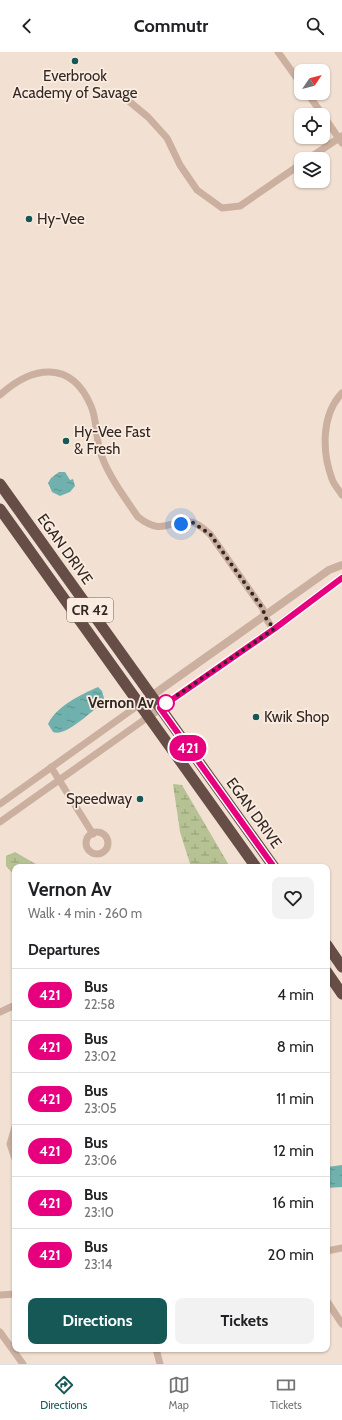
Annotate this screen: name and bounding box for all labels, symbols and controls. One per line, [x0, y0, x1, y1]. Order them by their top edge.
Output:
icon: back [16, 15, 38, 37]
text: Commutr [134, 15, 208, 37]
icon: search [304, 15, 326, 37]
marker: Everbrook Academy of Savage [70, 56, 80, 66]
north arrow [294, 64, 330, 100]
map controls [294, 64, 330, 188]
place label: Everbrook Academy of Savage [13, 67, 138, 102]
button: locate [294, 108, 330, 144]
button: layers [294, 152, 330, 188]
place label: Hy-Vee [37, 210, 85, 228]
marker: Hy-Vee [24, 214, 34, 224]
place label: Hy-Vee Fast & Fresh [74, 423, 151, 458]
marker: Hy-Vee Fast & Fresh [61, 436, 71, 446]
street label: EGAN DRIVE [33, 510, 97, 588]
your location [171, 514, 191, 534]
road number: CR 42 [67, 598, 113, 622]
place label: Vernon Av [88, 694, 155, 712]
marker: Vernon Av [157, 694, 175, 712]
place label: Kwik Shop [264, 708, 329, 726]
marker: Kwik Shop [251, 712, 261, 722]
line badge: 421 [165, 735, 211, 761]
text: 421 [177, 739, 199, 757]
street label: EGAN DRIVE [222, 774, 286, 852]
place label: Speedway [66, 790, 132, 808]
marker: Speedway [135, 794, 145, 804]
button: heart [272, 877, 314, 919]
text: Vernon Av [28, 878, 112, 901]
text: Walk · 4 min · 260 m [28, 905, 142, 921]
text: Departures [28, 941, 100, 959]
text: Bus [84, 978, 108, 996]
text: 421 [39, 986, 61, 1004]
text: 4 min [277, 986, 314, 1004]
text: 22:58 [84, 996, 115, 1012]
text: Bus [84, 1030, 108, 1048]
text: 421 [39, 1038, 61, 1056]
text: 8 min [277, 1038, 314, 1056]
text: 23:02 [84, 1048, 116, 1064]
text: Bus [84, 1082, 108, 1100]
text: 421 [39, 1090, 61, 1108]
text: 11 min [276, 1090, 314, 1108]
text: 23:05 [84, 1100, 117, 1116]
text: Bus [84, 1134, 108, 1152]
text: 421 [39, 1142, 61, 1160]
text: 12 min [273, 1142, 314, 1160]
text: 23:06 [84, 1152, 117, 1168]
text: Bus [84, 1186, 108, 1204]
text: 421 [39, 1194, 61, 1212]
text: 16 min [272, 1194, 314, 1212]
text: 23:10 [84, 1204, 114, 1220]
text: Bus [84, 1238, 108, 1256]
text: 421 [39, 1246, 61, 1264]
text: 20 min [268, 1246, 314, 1264]
text: 23:14 [84, 1256, 112, 1272]
button: Directions [28, 1298, 167, 1344]
button: Tickets [175, 1298, 314, 1344]
tab: Directions [40, 1374, 87, 1412]
tab: Map [168, 1374, 190, 1412]
tab: Tickets [270, 1374, 302, 1412]

